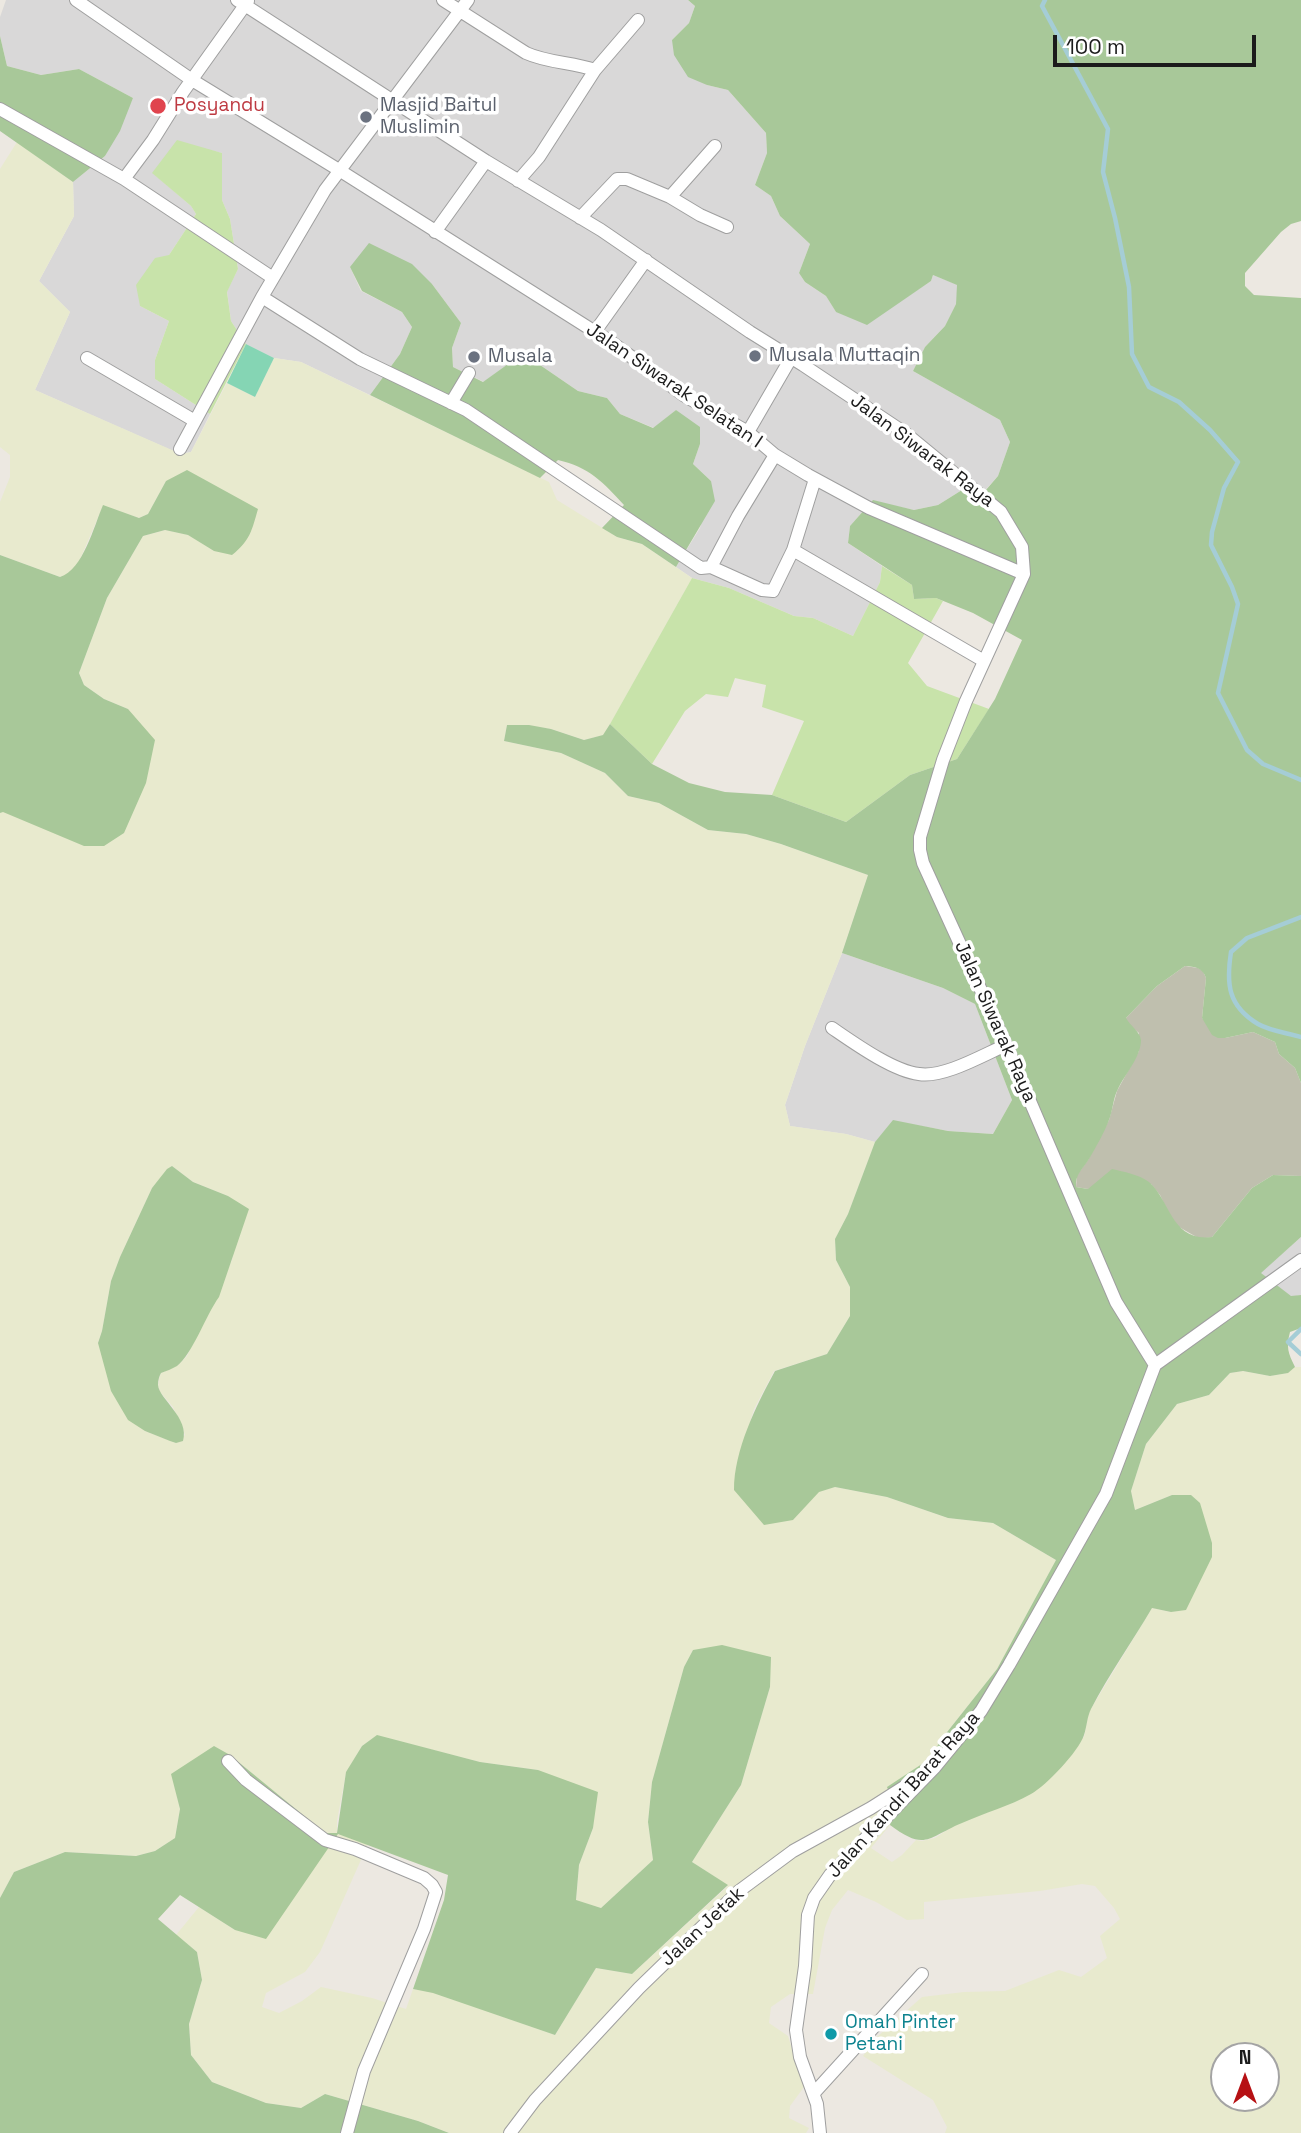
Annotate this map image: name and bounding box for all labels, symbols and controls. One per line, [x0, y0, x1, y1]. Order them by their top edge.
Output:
scale bar [1056, 21, 1259, 65]
text: 100 m [1066, 33, 1125, 60]
place label: Posyandu [174, 95, 265, 117]
place label: Masjid Baitul Muslimin [380, 95, 497, 139]
marker: Posyandu [148, 96, 168, 116]
marker: Masjid Baitul Muslimin [358, 109, 374, 125]
street label: Jalan Siwarak Selatan I [582, 318, 766, 454]
place label: Musala Muttaqin [769, 345, 921, 367]
place label: Musala [488, 346, 553, 368]
marker: Musala Muttaqin [747, 348, 763, 364]
marker: Musala [466, 349, 482, 365]
street label: Jalan Siwarak Raya [846, 389, 998, 513]
street label: Jalan Siwarak Raya [949, 938, 1041, 1106]
street label: Jalan Kandri Barat Raya [823, 1707, 985, 1883]
street label: Jalan Jetak [657, 1883, 749, 1971]
place label: Omah Pinter Petani [845, 2012, 956, 2056]
marker: Omah Pinter Petani [823, 2026, 839, 2042]
north arrow [1210, 2042, 1280, 2112]
text: N [1239, 2045, 1251, 2070]

